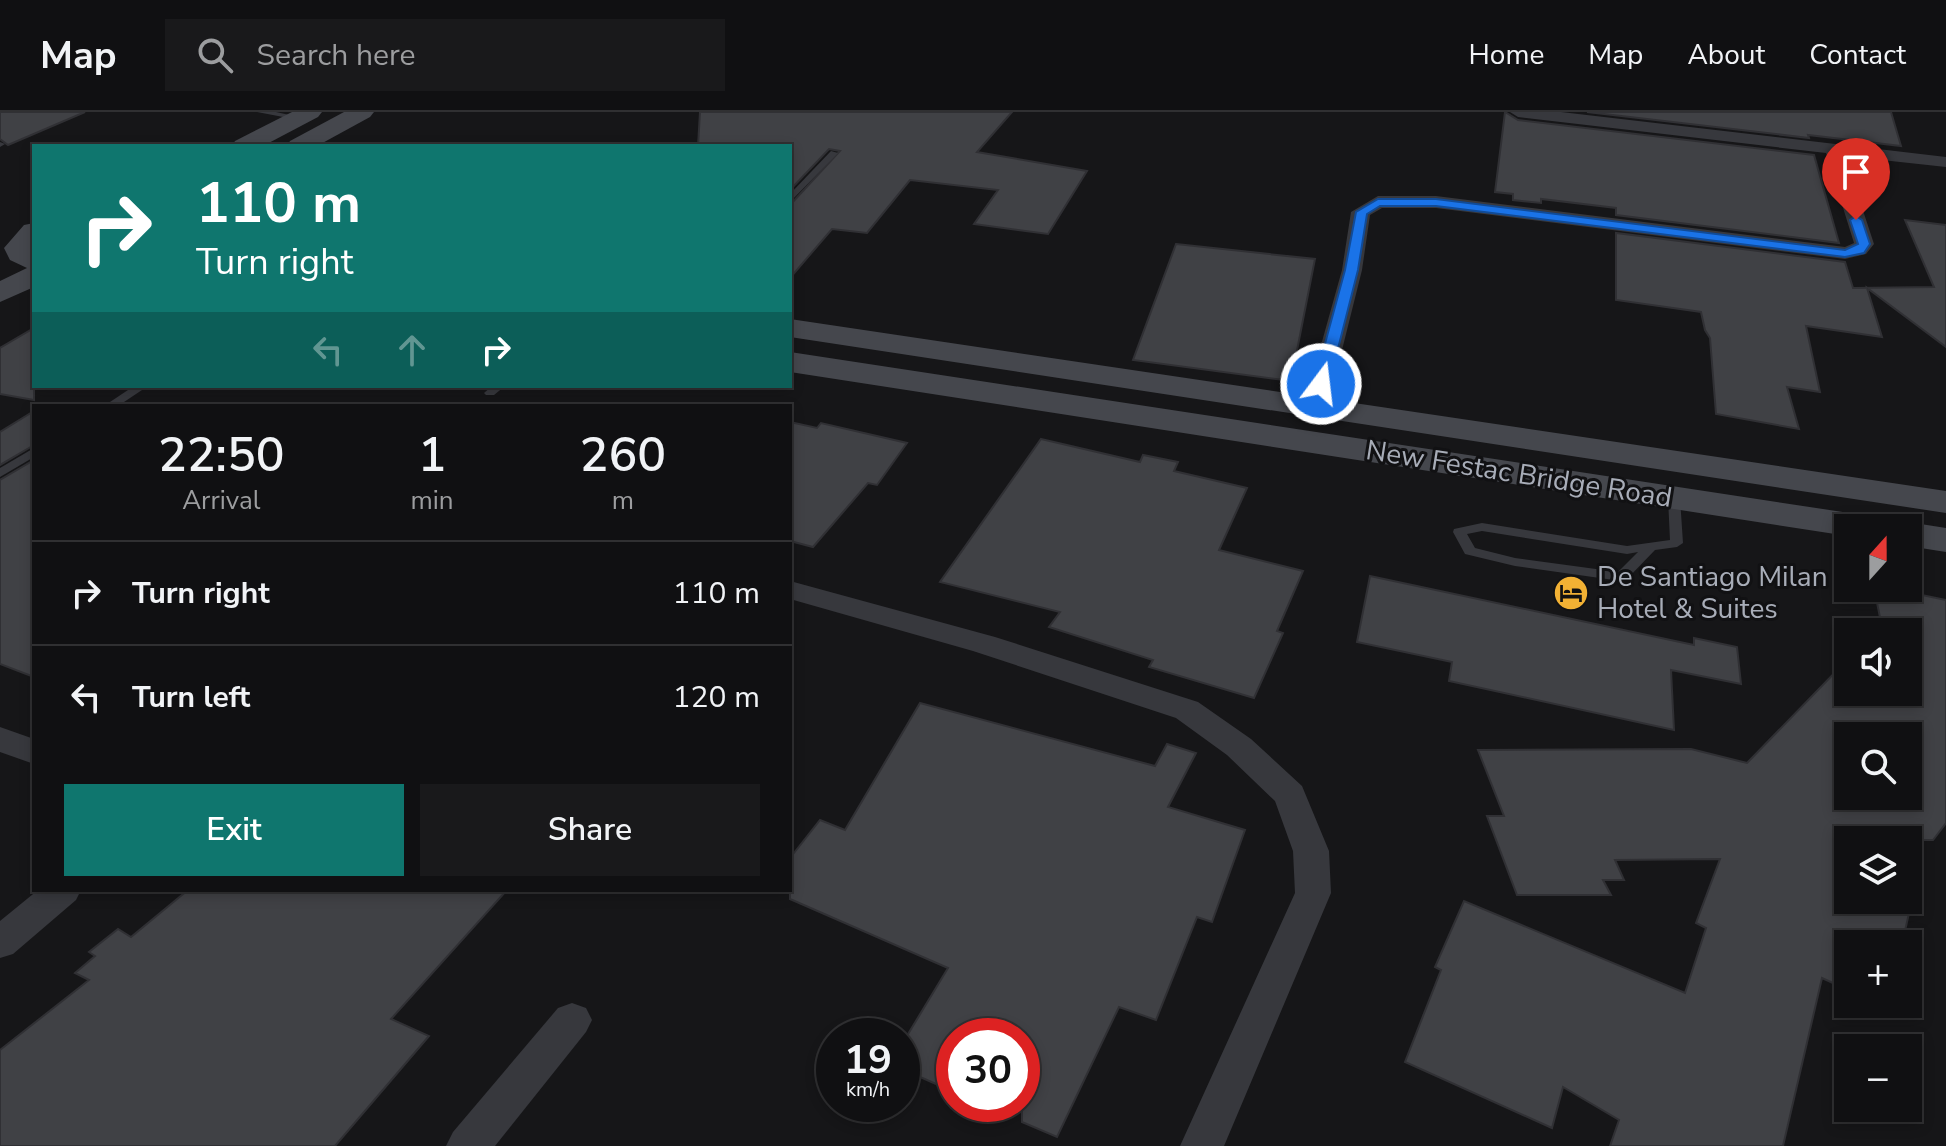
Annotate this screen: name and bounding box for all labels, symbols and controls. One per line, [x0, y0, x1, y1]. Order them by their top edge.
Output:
search box [165, 19, 725, 91]
text: Map [40, 30, 117, 81]
icon: search [193, 33, 237, 77]
text: Search here [257, 35, 416, 76]
text: Home [1469, 36, 1544, 74]
text: Map [1588, 36, 1643, 74]
text: About [1687, 36, 1765, 74]
text: Contact [1809, 36, 1906, 74]
pin [1822, 138, 1890, 220]
icon: arrive [1834, 150, 1878, 194]
text: 110 m [196, 165, 361, 242]
icon: right [64, 176, 168, 280]
text: Turn right [196, 238, 353, 287]
icon: left [306, 328, 350, 372]
icon: ahead [390, 328, 434, 372]
icon: right [474, 328, 518, 372]
position arrow [1279, 342, 1363, 426]
text: 22:50 [158, 422, 285, 488]
text: 1 [418, 422, 446, 488]
text: 260 [580, 422, 666, 488]
street label: New Festac Bridge Road [1363, 431, 1675, 517]
text: Arrival [182, 483, 260, 518]
text: min [411, 483, 454, 518]
text: m [612, 483, 634, 518]
north arrow [1834, 514, 1922, 602]
map controls [1834, 514, 1922, 1122]
place label: De Santiago Milan Hotel & Suites [1597, 558, 1828, 628]
icon: right [64, 571, 108, 615]
text: Turn right [132, 573, 270, 614]
text: 110 m [673, 573, 760, 614]
hotel icon: De Santiago Milan Hotel & Suites [1552, 574, 1590, 612]
button: sound [1834, 618, 1922, 706]
icon: left [64, 675, 108, 719]
text: Turn left [132, 677, 250, 718]
text: 120 m [673, 677, 760, 718]
button: search [1834, 722, 1922, 810]
button: Exit [64, 784, 404, 876]
button: Share [420, 784, 760, 876]
button: layers [1834, 826, 1922, 914]
button: + [1834, 930, 1922, 1018]
speed limit sign: 30 [936, 1018, 1040, 1122]
text: 19 [844, 1033, 892, 1087]
button: − [1834, 1034, 1922, 1122]
text: km/h [846, 1076, 890, 1103]

